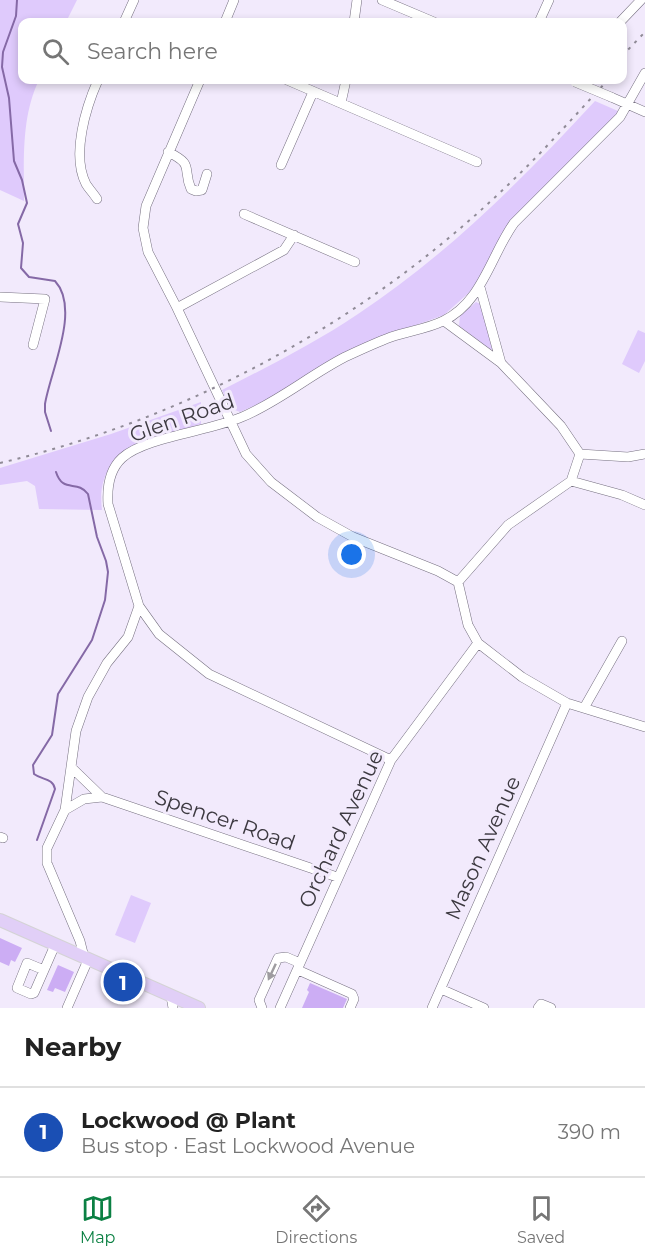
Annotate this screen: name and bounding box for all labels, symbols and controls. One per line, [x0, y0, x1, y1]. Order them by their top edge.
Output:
search box [18, 18, 627, 84]
icon: search [39, 35, 72, 68]
text: Search here [87, 38, 218, 65]
street label: Glen Road [126, 388, 238, 447]
your location [337, 540, 366, 569]
street label: Orchard Avenue [293, 746, 388, 912]
street label: Mason Avenue [440, 772, 525, 924]
street label: Spencer Road [152, 784, 299, 855]
pin: 1 [104, 960, 142, 1004]
one-way arrow [267, 964, 276, 981]
text: Nearby [24, 1031, 121, 1063]
text: Lockwood @ Plant [81, 1107, 296, 1134]
text: 1 [40, 1120, 47, 1144]
text: 390 m [558, 1120, 621, 1144]
text: Bus stop · East Lockwood Avenue [81, 1134, 415, 1158]
tab: Map [80, 1192, 115, 1247]
tab: Directions [275, 1192, 357, 1247]
tab: Saved [517, 1192, 565, 1247]

